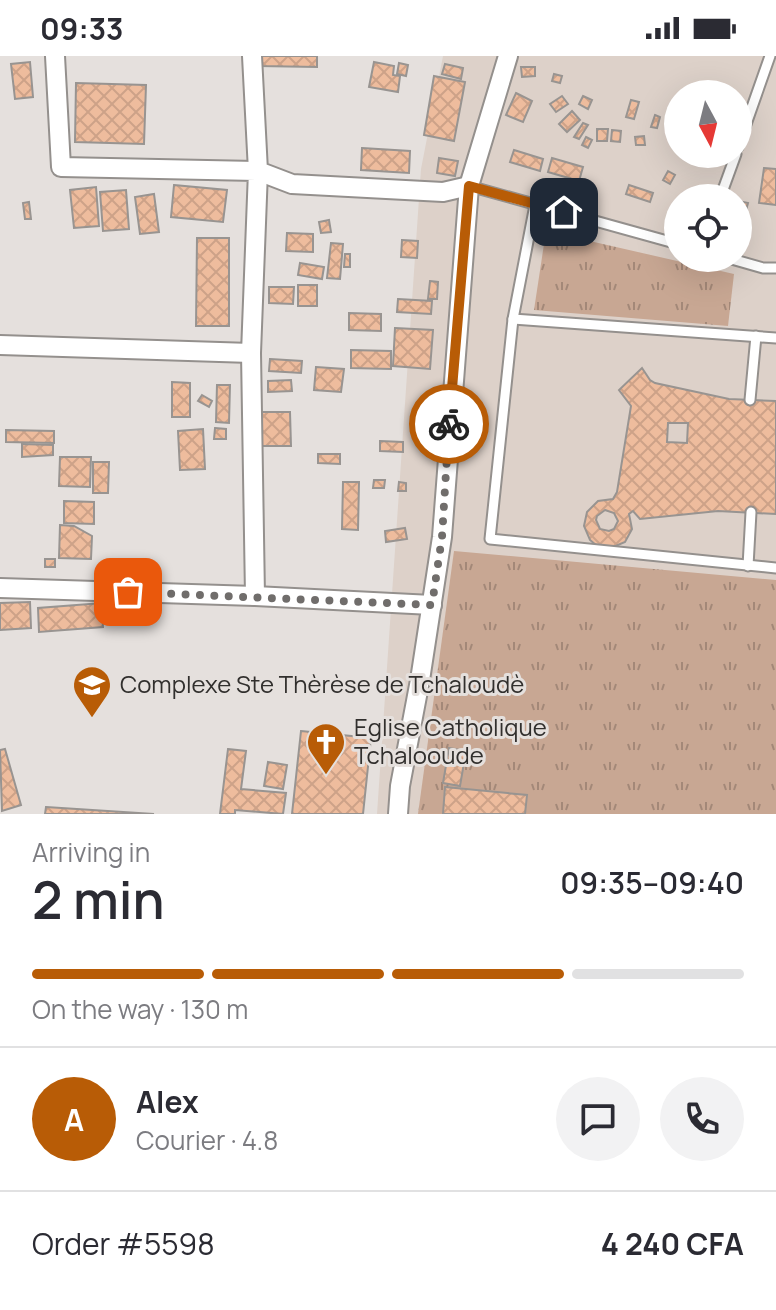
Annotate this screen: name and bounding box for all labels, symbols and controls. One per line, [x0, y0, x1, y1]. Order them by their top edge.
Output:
text: 09:33 [40, 8, 124, 49]
north arrow [664, 80, 752, 168]
map controls [664, 80, 752, 272]
pin [530, 178, 598, 246]
button: locate [664, 184, 752, 272]
icon: home [542, 190, 586, 234]
courier [409, 384, 489, 464]
icon: bike [427, 402, 471, 446]
pin [94, 558, 162, 626]
icon: bag [106, 570, 150, 614]
school or university icon: Complexe Ste Thèrèse de Tchaloudè [71, 664, 113, 719]
place label: Complexe Ste Thèrèse de Tchaloudè [120, 667, 524, 700]
place label: Eglise Catholique Tchalooude [354, 710, 547, 771]
church icon: Eglise Catholique Tchalooude [305, 721, 347, 776]
text: Arriving in [32, 834, 150, 870]
text: 09:35–09:40 [560, 862, 744, 903]
text: 2 min [32, 864, 165, 935]
text: On the way · 130 m [32, 991, 248, 1027]
button: chat [556, 1077, 640, 1161]
button: phone [660, 1077, 744, 1161]
text: Alex [136, 1081, 199, 1122]
text: A [64, 1099, 84, 1140]
text: Courier · 4.8 [136, 1122, 278, 1158]
text: Order #5598 [32, 1223, 215, 1264]
text: 4 240 CFA [601, 1223, 744, 1264]

